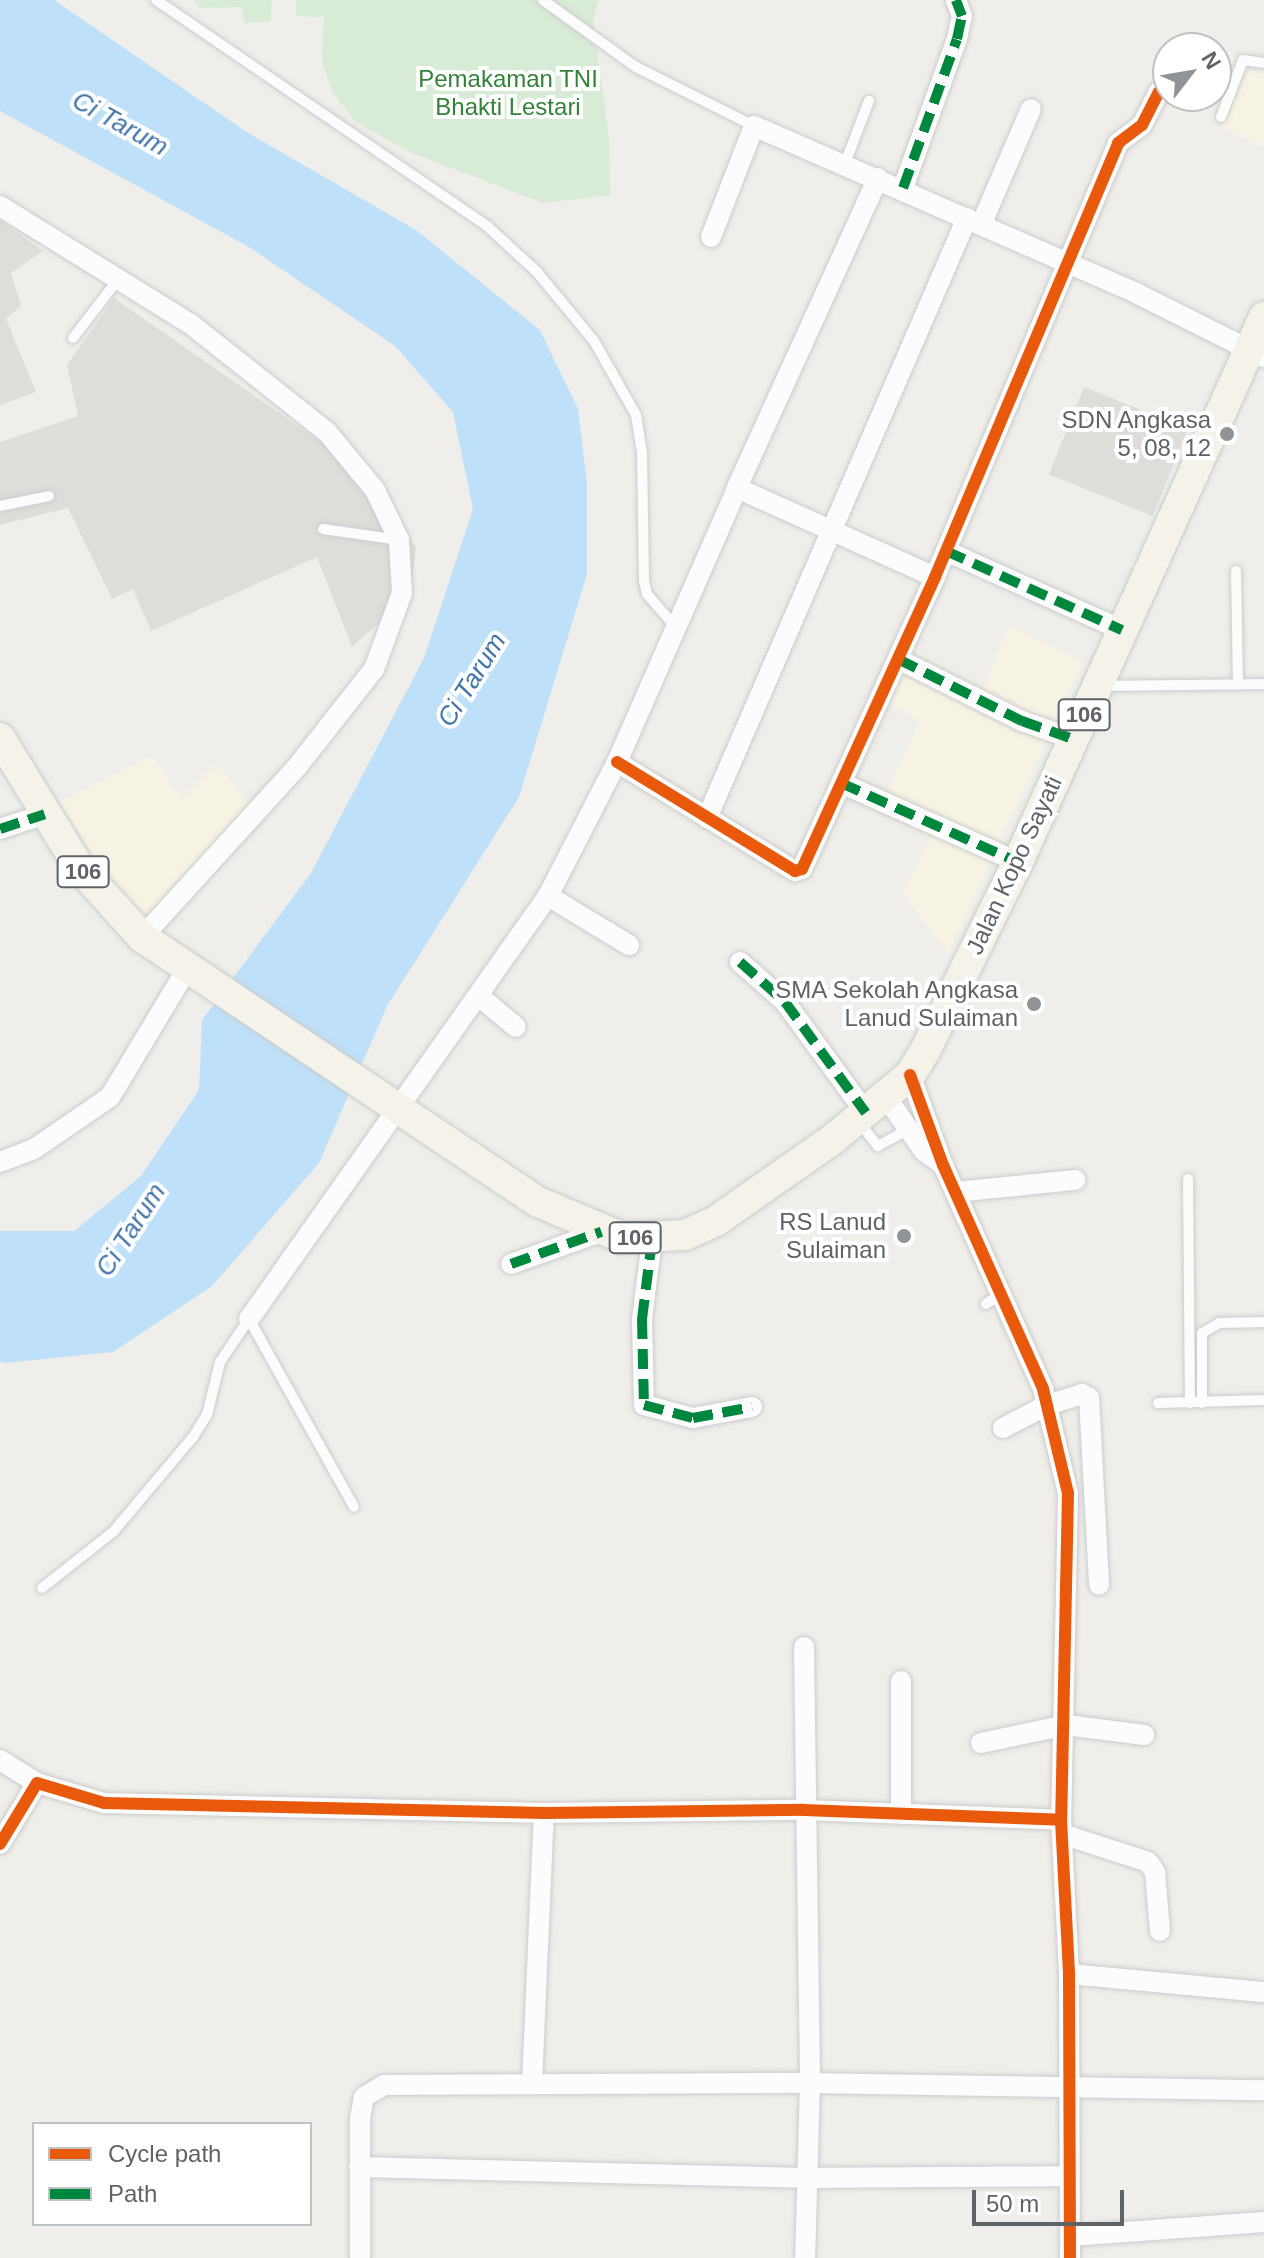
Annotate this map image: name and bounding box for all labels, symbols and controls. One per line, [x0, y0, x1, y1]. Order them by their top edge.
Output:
north arrow [1152, 32, 1232, 112]
text: N [1196, 47, 1226, 74]
park label: Pemakaman TNI Bhakti Lestari [418, 65, 598, 121]
water label: Ci Tarum [67, 85, 173, 163]
place label: SDN Angkasa 5, 08, 12 [1060, 406, 1211, 462]
marker: SDN Angkasa 5, 08, 12 [1218, 425, 1236, 443]
water label: Ci Tarum [431, 627, 513, 733]
road number: 106 [1056, 697, 1112, 733]
street label: Jalan Kopo Sayati [960, 771, 1068, 959]
road number: 106 [55, 854, 111, 890]
place label: SMA Sekolah Angkasa Lanud Sulaiman [773, 976, 1018, 1032]
marker: SMA Sekolah Angkasa Lanud Sulaiman [1025, 995, 1043, 1013]
water label: Ci Tarum [89, 1178, 173, 1282]
place label: RS Lanud Sulaiman [779, 1208, 886, 1264]
road number: 106 [607, 1220, 663, 1256]
marker: RS Lanud Sulaiman [893, 1225, 915, 1247]
legend [32, 2122, 312, 2226]
text: Cycle path [108, 2140, 221, 2167]
scale bar [976, 2174, 1128, 2224]
text: Path [108, 2180, 157, 2207]
text: 50 m [986, 2190, 1039, 2217]

